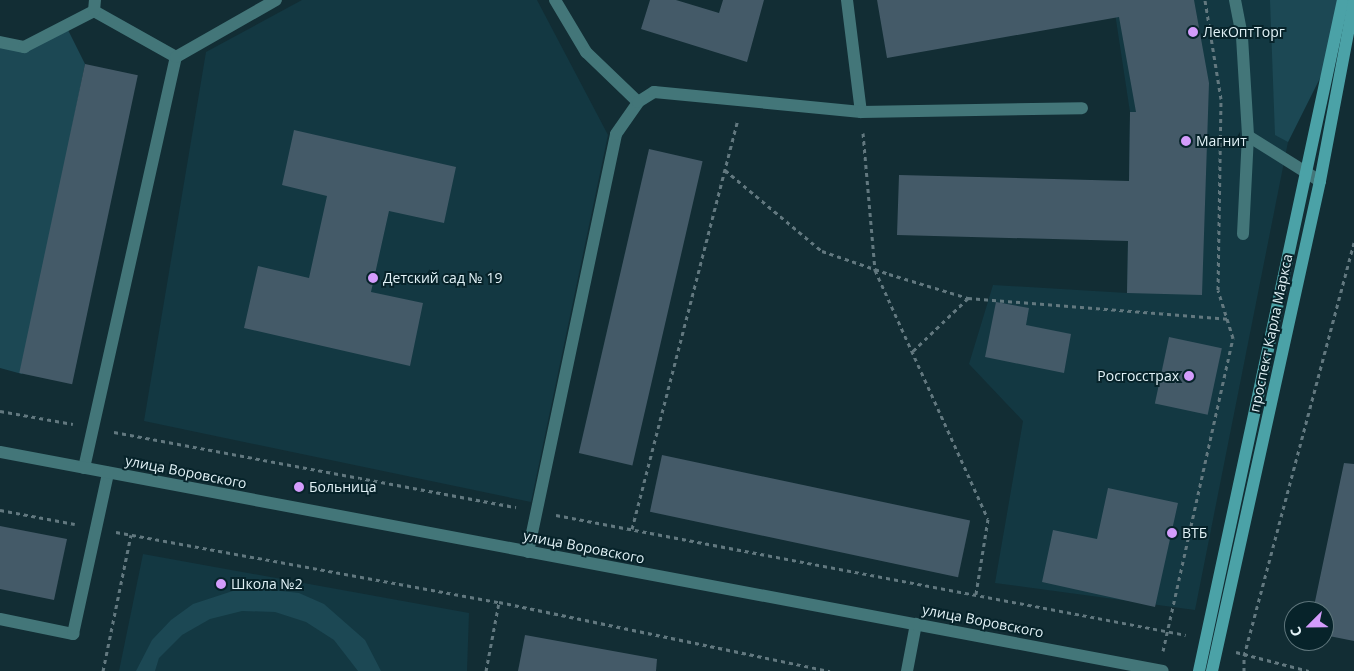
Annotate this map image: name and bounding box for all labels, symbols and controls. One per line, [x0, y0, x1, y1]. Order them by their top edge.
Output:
place label: ЛекОптТорг [1203, 24, 1285, 40]
marker: ЛекОптТорг [1187, 26, 1199, 38]
place label: Магнит [1196, 133, 1247, 149]
marker: Магнит [1180, 135, 1192, 147]
street label: проспект Карла Маркса [1246, 252, 1296, 414]
place label: Детский сад № 19 [383, 270, 502, 286]
marker: Детский сад № 19 [367, 272, 379, 284]
place label: Росгосстрах [1097, 368, 1179, 384]
marker: Росгосстрах [1183, 370, 1195, 382]
street label: улица Воровского [124, 452, 248, 492]
place label: Больница [309, 479, 377, 495]
marker: Больница [293, 481, 305, 493]
place label: ВТБ [1182, 525, 1207, 541]
street label: улица Воровского [522, 527, 646, 567]
marker: ВТБ [1166, 527, 1178, 539]
place label: Школа №2 [231, 576, 303, 592]
marker: Школа №2 [215, 578, 227, 590]
street label: улица Воровского [921, 601, 1045, 641]
north arrow [1284, 601, 1334, 651]
text: С [1285, 624, 1306, 639]

